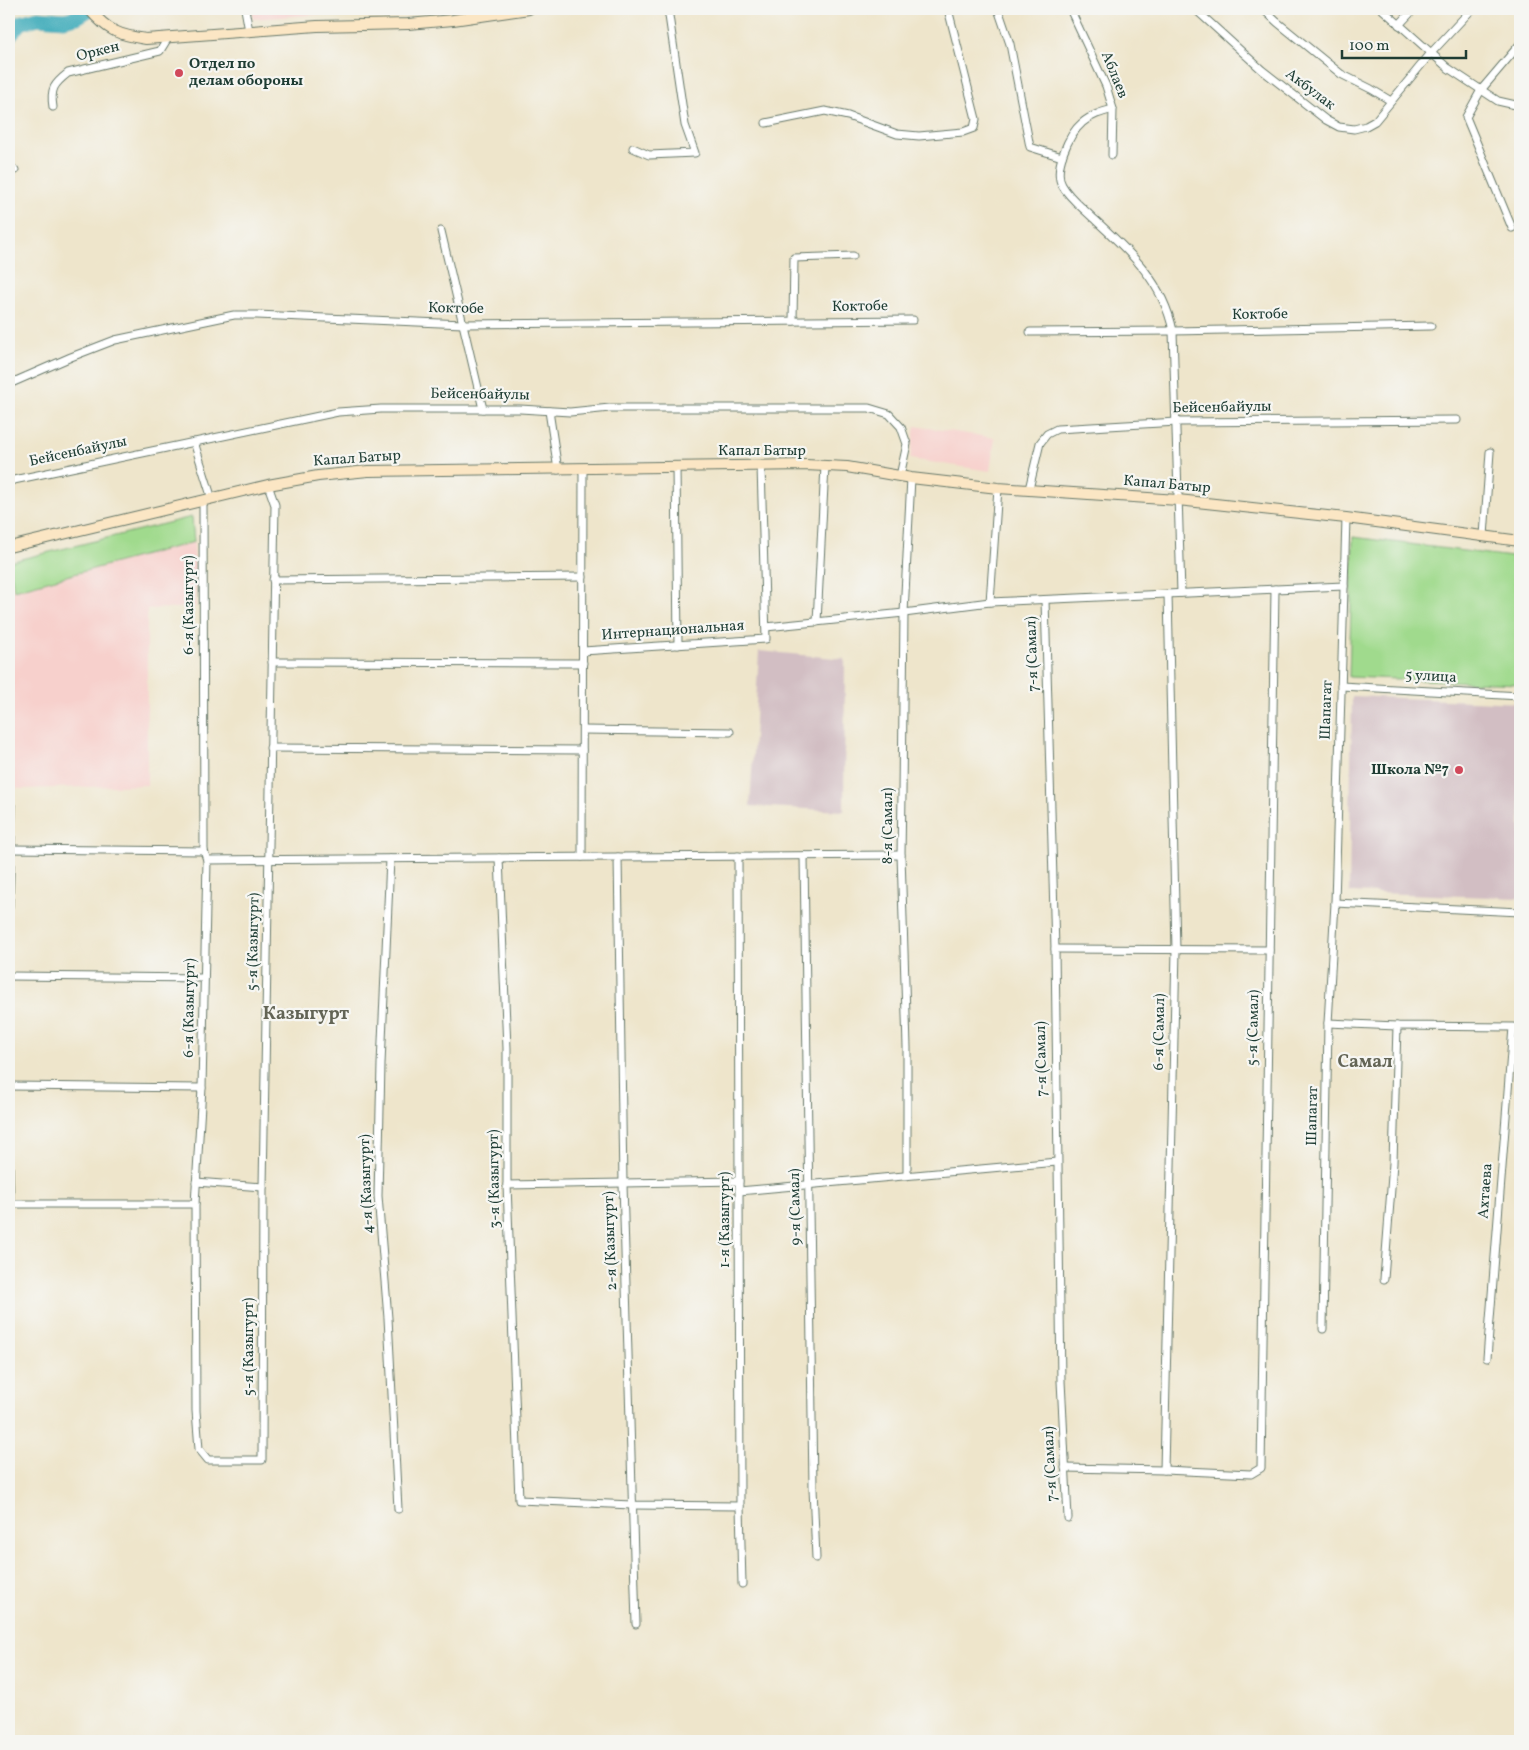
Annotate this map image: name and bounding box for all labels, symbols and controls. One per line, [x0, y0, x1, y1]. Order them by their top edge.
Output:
scale bar [1342, 28, 1465, 60]
text: 100 m [1349, 36, 1389, 57]
street label: Оркен [74, 37, 122, 67]
street label: Аблаев [1095, 48, 1133, 102]
place label: Отдел по делам обороны [189, 54, 303, 92]
street label: Акбулак [1281, 64, 1339, 116]
marker: Отдел по делам обороны [173, 67, 185, 79]
street label: Коктобе [832, 296, 888, 318]
street label: Коктобе [428, 298, 484, 320]
street label: Коктобе [1232, 304, 1288, 326]
street label: Бейсенбайулы [430, 384, 530, 406]
street label: Бейсенбайулы [1172, 397, 1272, 419]
street label: Бейсенбайулы [27, 431, 129, 473]
street label: Капал Батыр [718, 441, 806, 462]
street label: Капал Батыр [312, 445, 402, 473]
street label: Капал Батыр [1122, 471, 1212, 499]
street label: 6-я (Казыгурт) [179, 555, 200, 655]
street label: Интернациональная [601, 616, 745, 646]
street label: 7-я (Самал) [1021, 616, 1045, 692]
street label: 5 улица [1405, 665, 1457, 689]
street label: Шапагат [1315, 679, 1339, 740]
place label: Школа №7 [1371, 760, 1449, 781]
marker: Школа №7 [1453, 764, 1465, 776]
street label: 8-я (Самал) [878, 788, 899, 864]
street label: 5-я (Казыгурт) [243, 893, 265, 991]
street label: 6-я (Казыгурт) [179, 958, 201, 1058]
street label: 5-я (Самал) [1243, 990, 1265, 1066]
street label: 6-я (Самал) [1149, 993, 1171, 1071]
district label: Казыгурт [263, 1002, 349, 1027]
street label: 7-я (Самал) [1031, 1021, 1053, 1097]
district label: Самал [1337, 1050, 1393, 1075]
street label: Шапагат [1302, 1086, 1324, 1146]
street label: 3-я (Казыгурт) [484, 1129, 506, 1229]
street label: 4-я (Казыгурт) [355, 1134, 379, 1234]
street label: Ахтаева [1474, 1163, 1498, 1219]
street label: 9-я (Самал) [785, 1168, 807, 1246]
street label: 1-я (Казыгурт) [715, 1172, 736, 1268]
street label: 2-я (Казыгурт) [599, 1191, 623, 1291]
street label: 5-я (Казыгурт) [239, 1298, 260, 1396]
street label: 7-я (Самал) [1039, 1426, 1063, 1502]

